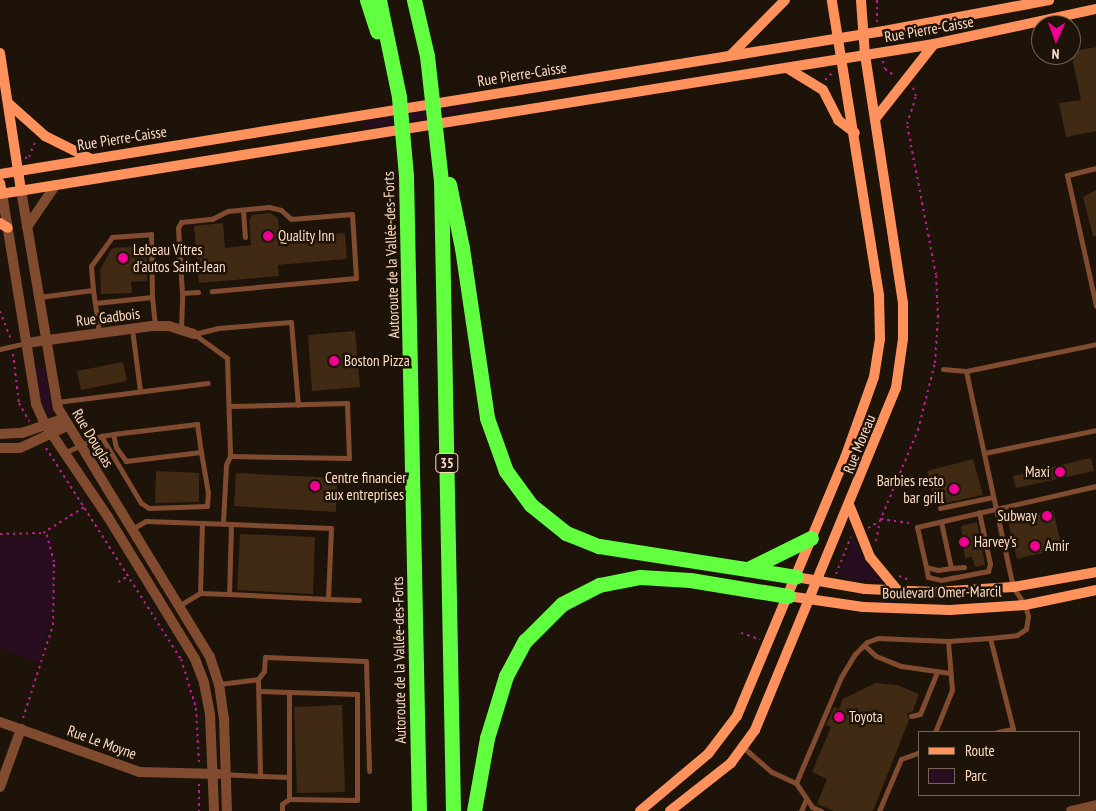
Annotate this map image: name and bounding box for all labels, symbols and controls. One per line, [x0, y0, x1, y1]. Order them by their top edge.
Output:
street label: Rue Pierre-Caisse [883, 12, 975, 46]
north arrow [1031, 15, 1081, 65]
text: N [1051, 45, 1060, 63]
street label: Rue Pierre-Caisse [476, 58, 568, 90]
street label: Rue Pierre-Caisse [76, 122, 168, 154]
street label: Autoroute de la Vallée-des-Forts [379, 171, 403, 339]
place label: Quality Inn [278, 227, 335, 245]
marker: Quality Inn [262, 230, 274, 242]
place label: Lebeau Vitres d'autos Saint-Jean [133, 240, 225, 275]
marker: Lebeau Vitres d'autos Saint-Jean [117, 252, 129, 264]
street label: Rue Gadbois [75, 304, 141, 330]
place label: Boston Pizza [344, 352, 410, 370]
marker: Boston Pizza [328, 355, 340, 367]
street label: Rue Douglas [69, 406, 117, 470]
street label: Rue Moreau [839, 412, 879, 476]
road number: 35 [434, 452, 460, 474]
place label: Maxi [1025, 463, 1050, 481]
marker: Maxi [1054, 466, 1066, 478]
place label: Centre financier aux entreprises [325, 468, 406, 503]
place label: Barbies resto bar grill [877, 471, 944, 506]
marker: Centre financier aux entreprises [309, 480, 321, 492]
marker: Barbies resto bar grill [948, 483, 960, 495]
place label: Subway [997, 507, 1037, 525]
marker: Subway [1041, 510, 1053, 522]
place label: Harvey's [974, 533, 1017, 551]
marker: Harvey's [958, 536, 970, 548]
place label: Amir [1045, 537, 1069, 555]
marker: Amir [1029, 540, 1041, 552]
street label: Autoroute de la Vallée-des-Forts [389, 576, 409, 744]
street label: Boulevard Omer-Marcil [882, 582, 1002, 602]
place label: Toyota [849, 708, 883, 726]
marker: Toyota [833, 711, 845, 723]
street label: Rue Le Moyne [65, 721, 139, 763]
legend [918, 731, 1081, 796]
text: Route [965, 741, 995, 760]
text: Parc [965, 766, 987, 785]

